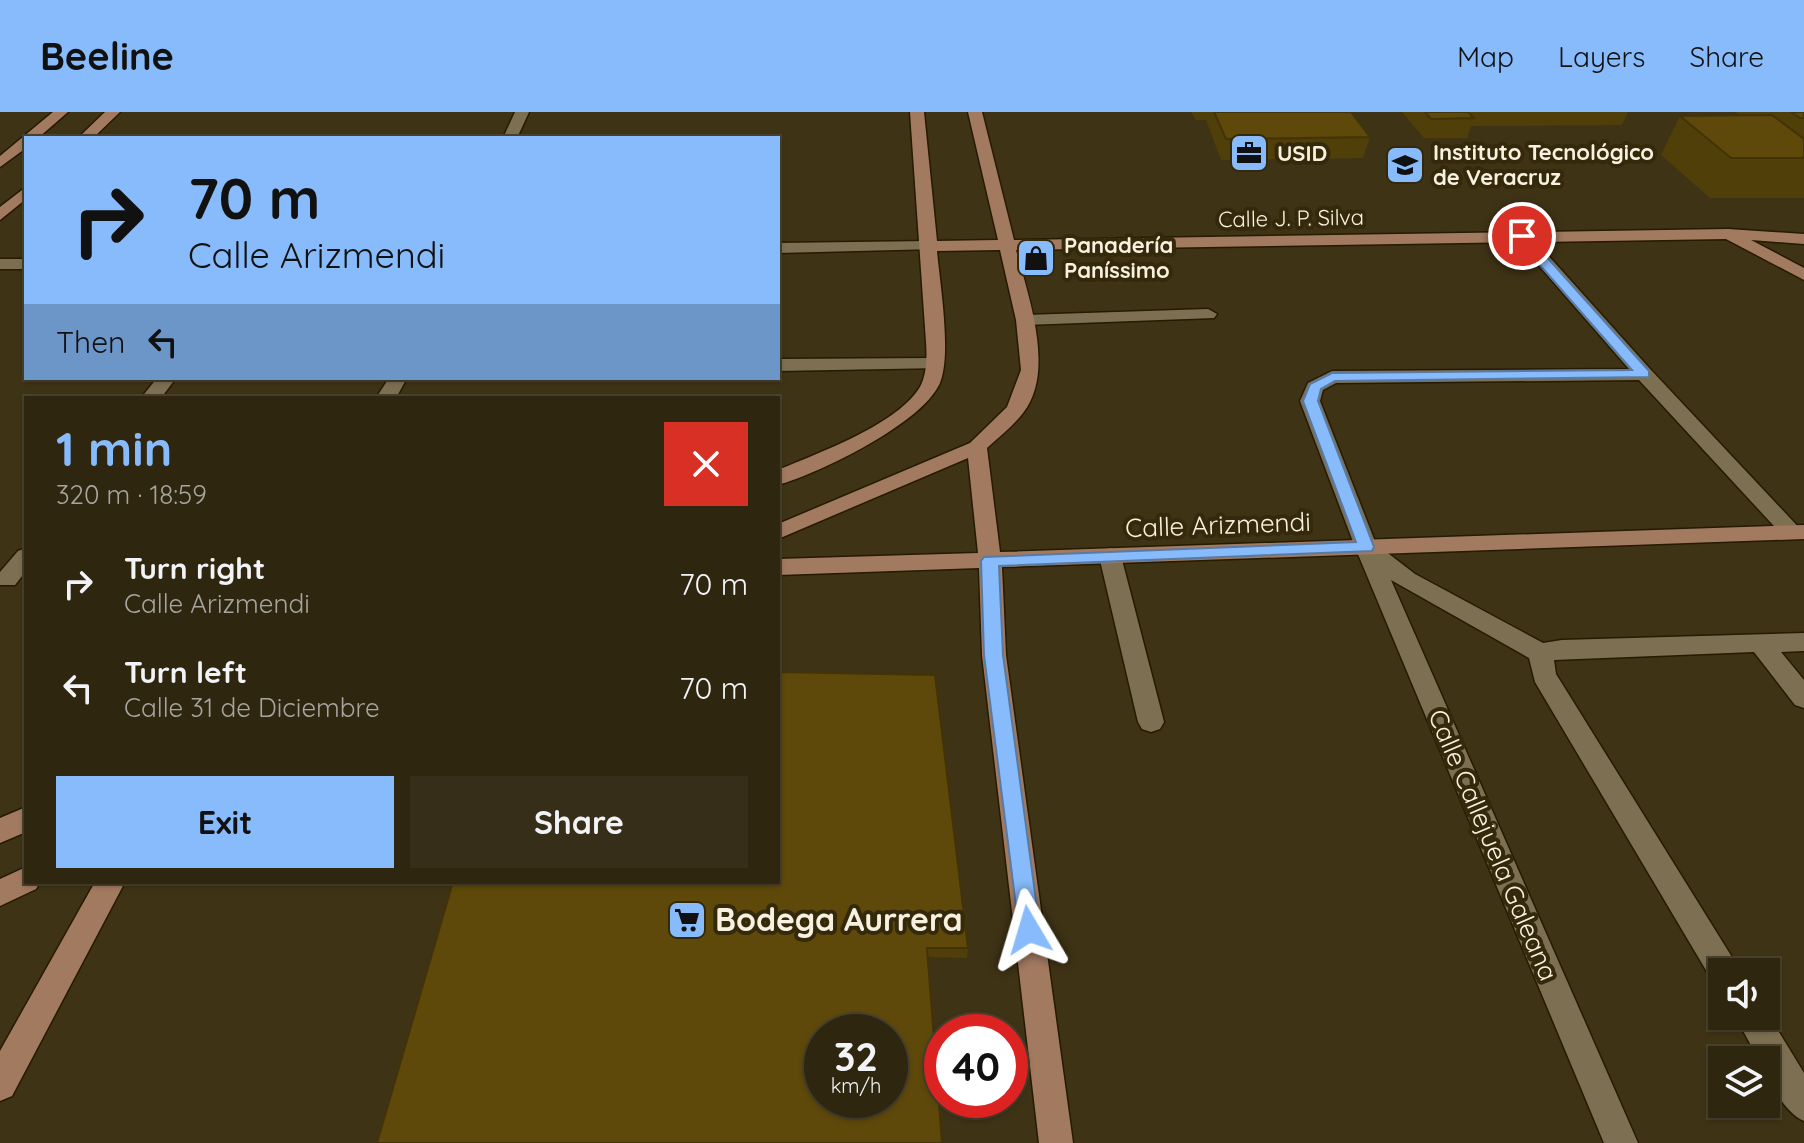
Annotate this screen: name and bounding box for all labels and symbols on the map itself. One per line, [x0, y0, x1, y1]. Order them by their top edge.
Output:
office icon: USID [1228, 132, 1270, 174]
place label: Instituto Tecnológico de Veracruz [1433, 138, 1654, 191]
place label: USID [1277, 139, 1327, 167]
school or university icon: Instituto Tecnológico de Veracruz [1384, 144, 1426, 186]
pin [1488, 202, 1556, 270]
street label: Calle J. P. Silva [1218, 203, 1364, 233]
place label: Panadería Paníssimo [1064, 231, 1173, 284]
shop icon: Panadería Paníssimo [1015, 237, 1057, 279]
street label: Calle Arizmendi [1125, 505, 1311, 544]
street label: Calle Callejuela Galeana [1421, 704, 1566, 986]
position arrow [987, 888, 1071, 972]
supermarket icon: Bodega Aurrera [666, 899, 708, 941]
place label: Bodega Aurrera [715, 899, 963, 939]
speed limit sign: 40 [924, 1014, 1028, 1118]

